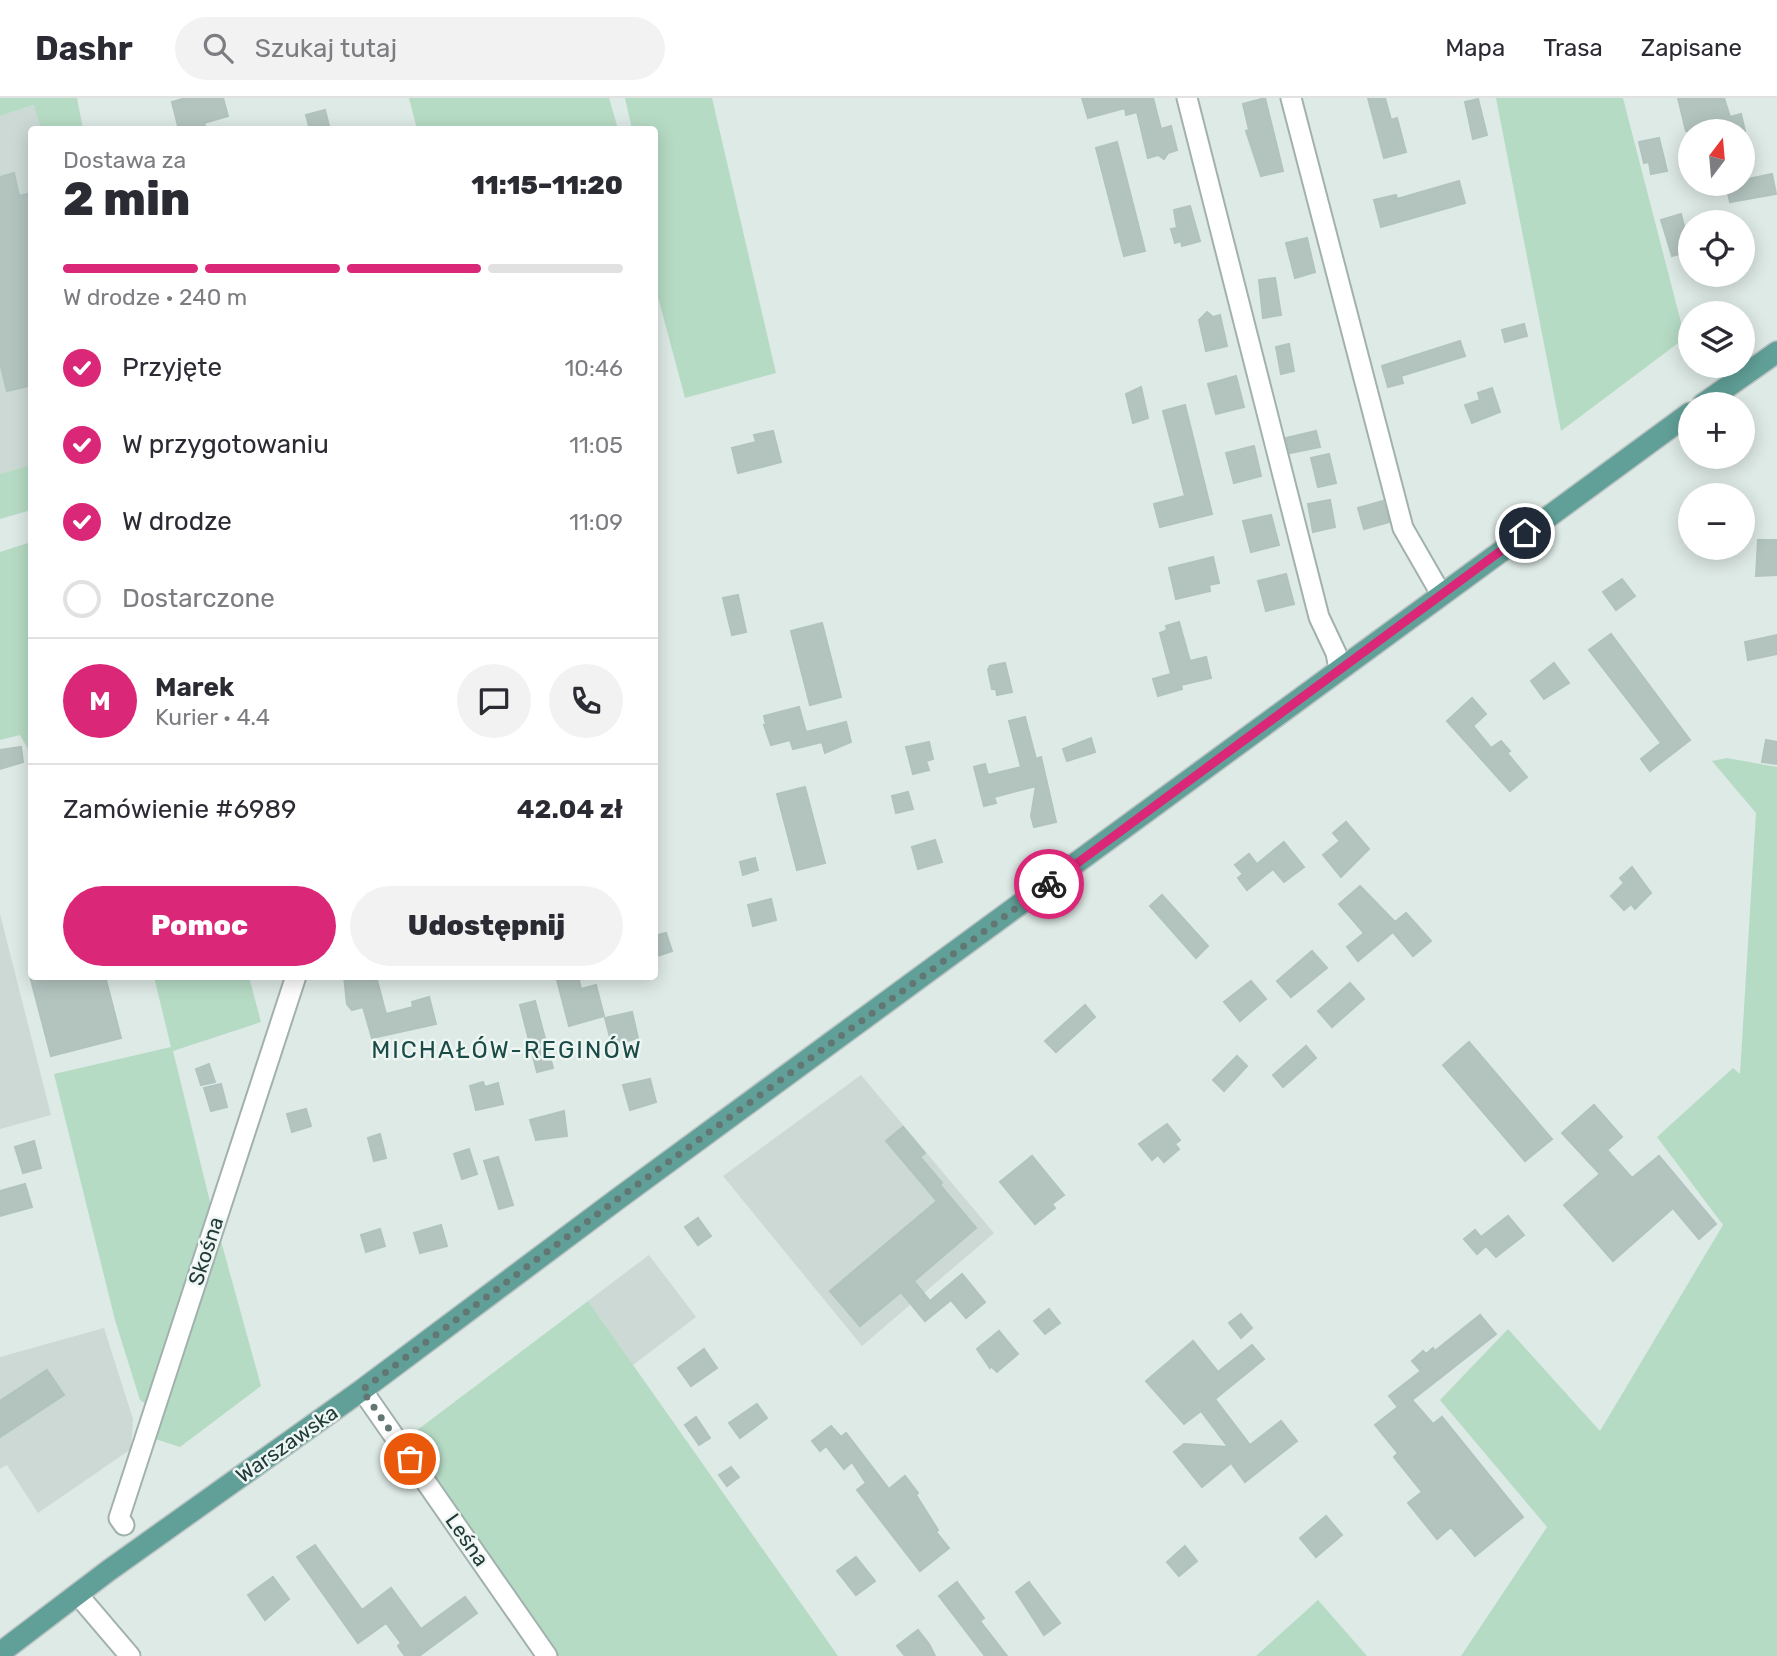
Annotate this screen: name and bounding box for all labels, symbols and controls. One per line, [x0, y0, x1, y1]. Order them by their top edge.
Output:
search box [175, 17, 665, 80]
text: Dashr [35, 29, 133, 68]
icon: search [199, 29, 237, 67]
text: Szukaj tutaj [255, 33, 397, 64]
text: Mapa [1445, 34, 1505, 62]
text: Trasa [1543, 34, 1603, 62]
text: Zapisane [1641, 34, 1742, 62]
north arrow [1678, 119, 1755, 196]
map controls [1678, 119, 1755, 560]
text: Dostawa za [63, 146, 186, 174]
text: 11:15–11:20 [471, 170, 623, 201]
text: 2 min [63, 172, 190, 227]
button: locate [1678, 210, 1755, 287]
text: W drodze · 240 m [63, 283, 247, 311]
button: layers [1678, 301, 1755, 378]
icon: check [63, 349, 101, 387]
text: Przyjęte [122, 352, 222, 383]
text: 10:46 [565, 354, 623, 382]
button: + [1678, 392, 1755, 469]
icon: check [63, 426, 101, 464]
text: W przygotowaniu [122, 429, 329, 460]
text: 11:05 [569, 431, 623, 459]
button: − [1678, 483, 1755, 560]
icon: check [63, 503, 101, 541]
pin [1495, 503, 1555, 563]
text: W drodze [122, 506, 232, 537]
text: 11:09 [569, 508, 623, 536]
icon: home [1506, 514, 1544, 552]
text: Dostarczone [122, 583, 275, 614]
button: chat [457, 664, 531, 738]
button: phone [549, 664, 623, 738]
text: Marek [155, 672, 234, 703]
text: M [89, 686, 111, 717]
text: Kurier · 4.4 [155, 703, 270, 731]
text: Zamówienie #6989 [63, 794, 297, 825]
text: 42.04 zł [517, 794, 623, 825]
courier [1014, 849, 1084, 919]
icon: bike [1030, 865, 1068, 903]
button: Pomoc [63, 886, 336, 966]
button: Udostępnij [350, 886, 623, 966]
district label: MICHAŁÓW-REGINÓW [371, 1036, 643, 1064]
street label: Skośna [183, 1213, 228, 1288]
street label: Warszawska [231, 1399, 342, 1488]
pin [380, 1429, 440, 1489]
icon: bag [391, 1440, 429, 1478]
street label: Leśna [440, 1509, 494, 1571]

